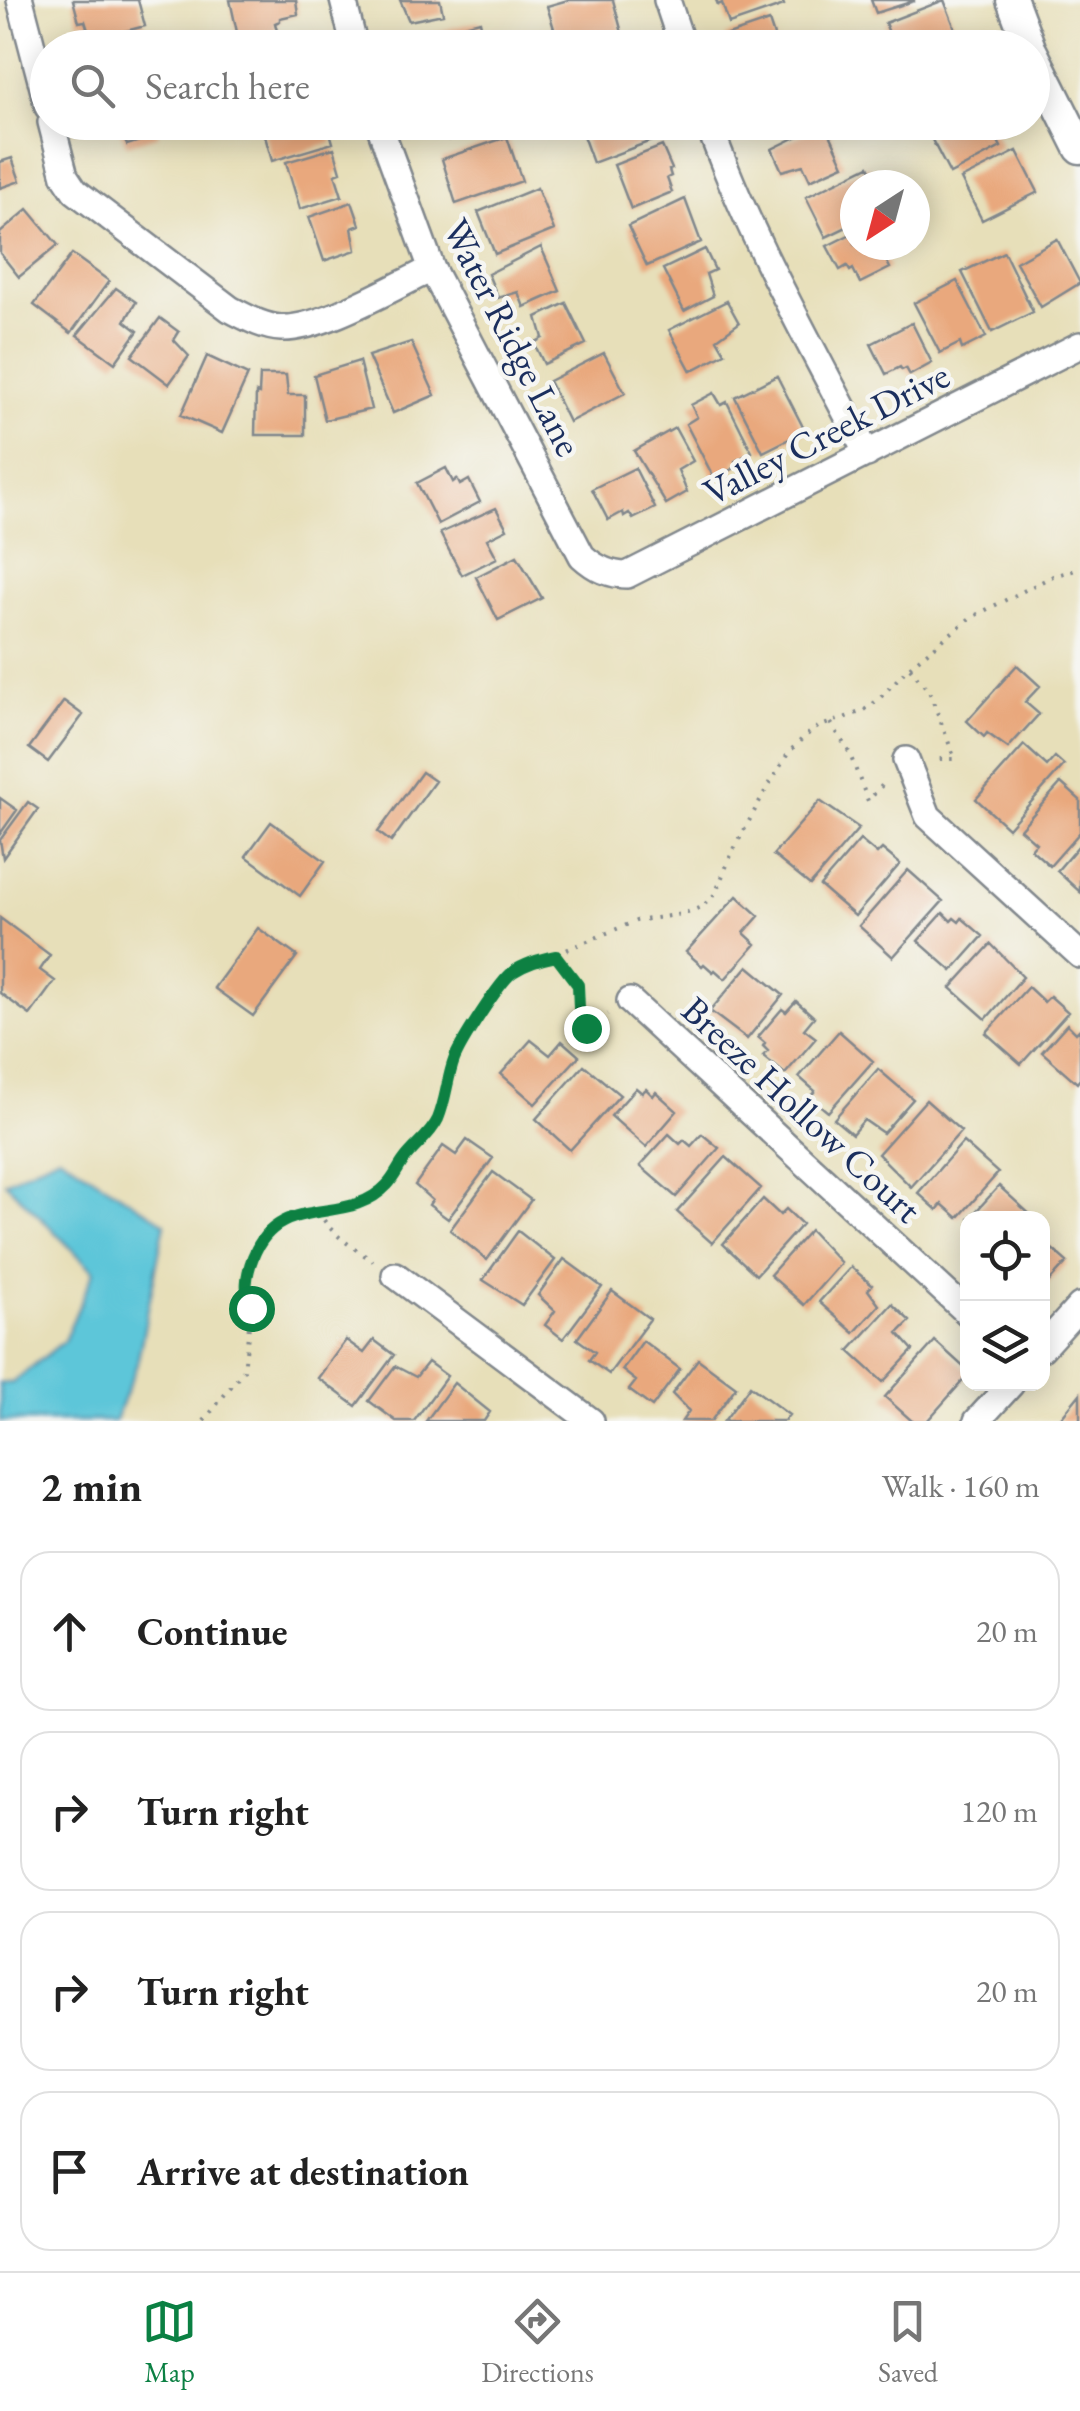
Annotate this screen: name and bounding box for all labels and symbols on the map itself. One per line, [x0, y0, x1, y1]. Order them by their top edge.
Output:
north arrow [840, 170, 930, 260]
street label: Water Ridge Lane [432, 210, 594, 464]
street label: Valley Creek Drive [695, 350, 957, 516]
street label: Breeze Hollow Court [672, 985, 932, 1233]
route end [564, 1006, 610, 1052]
route start [229, 1286, 275, 1332]

